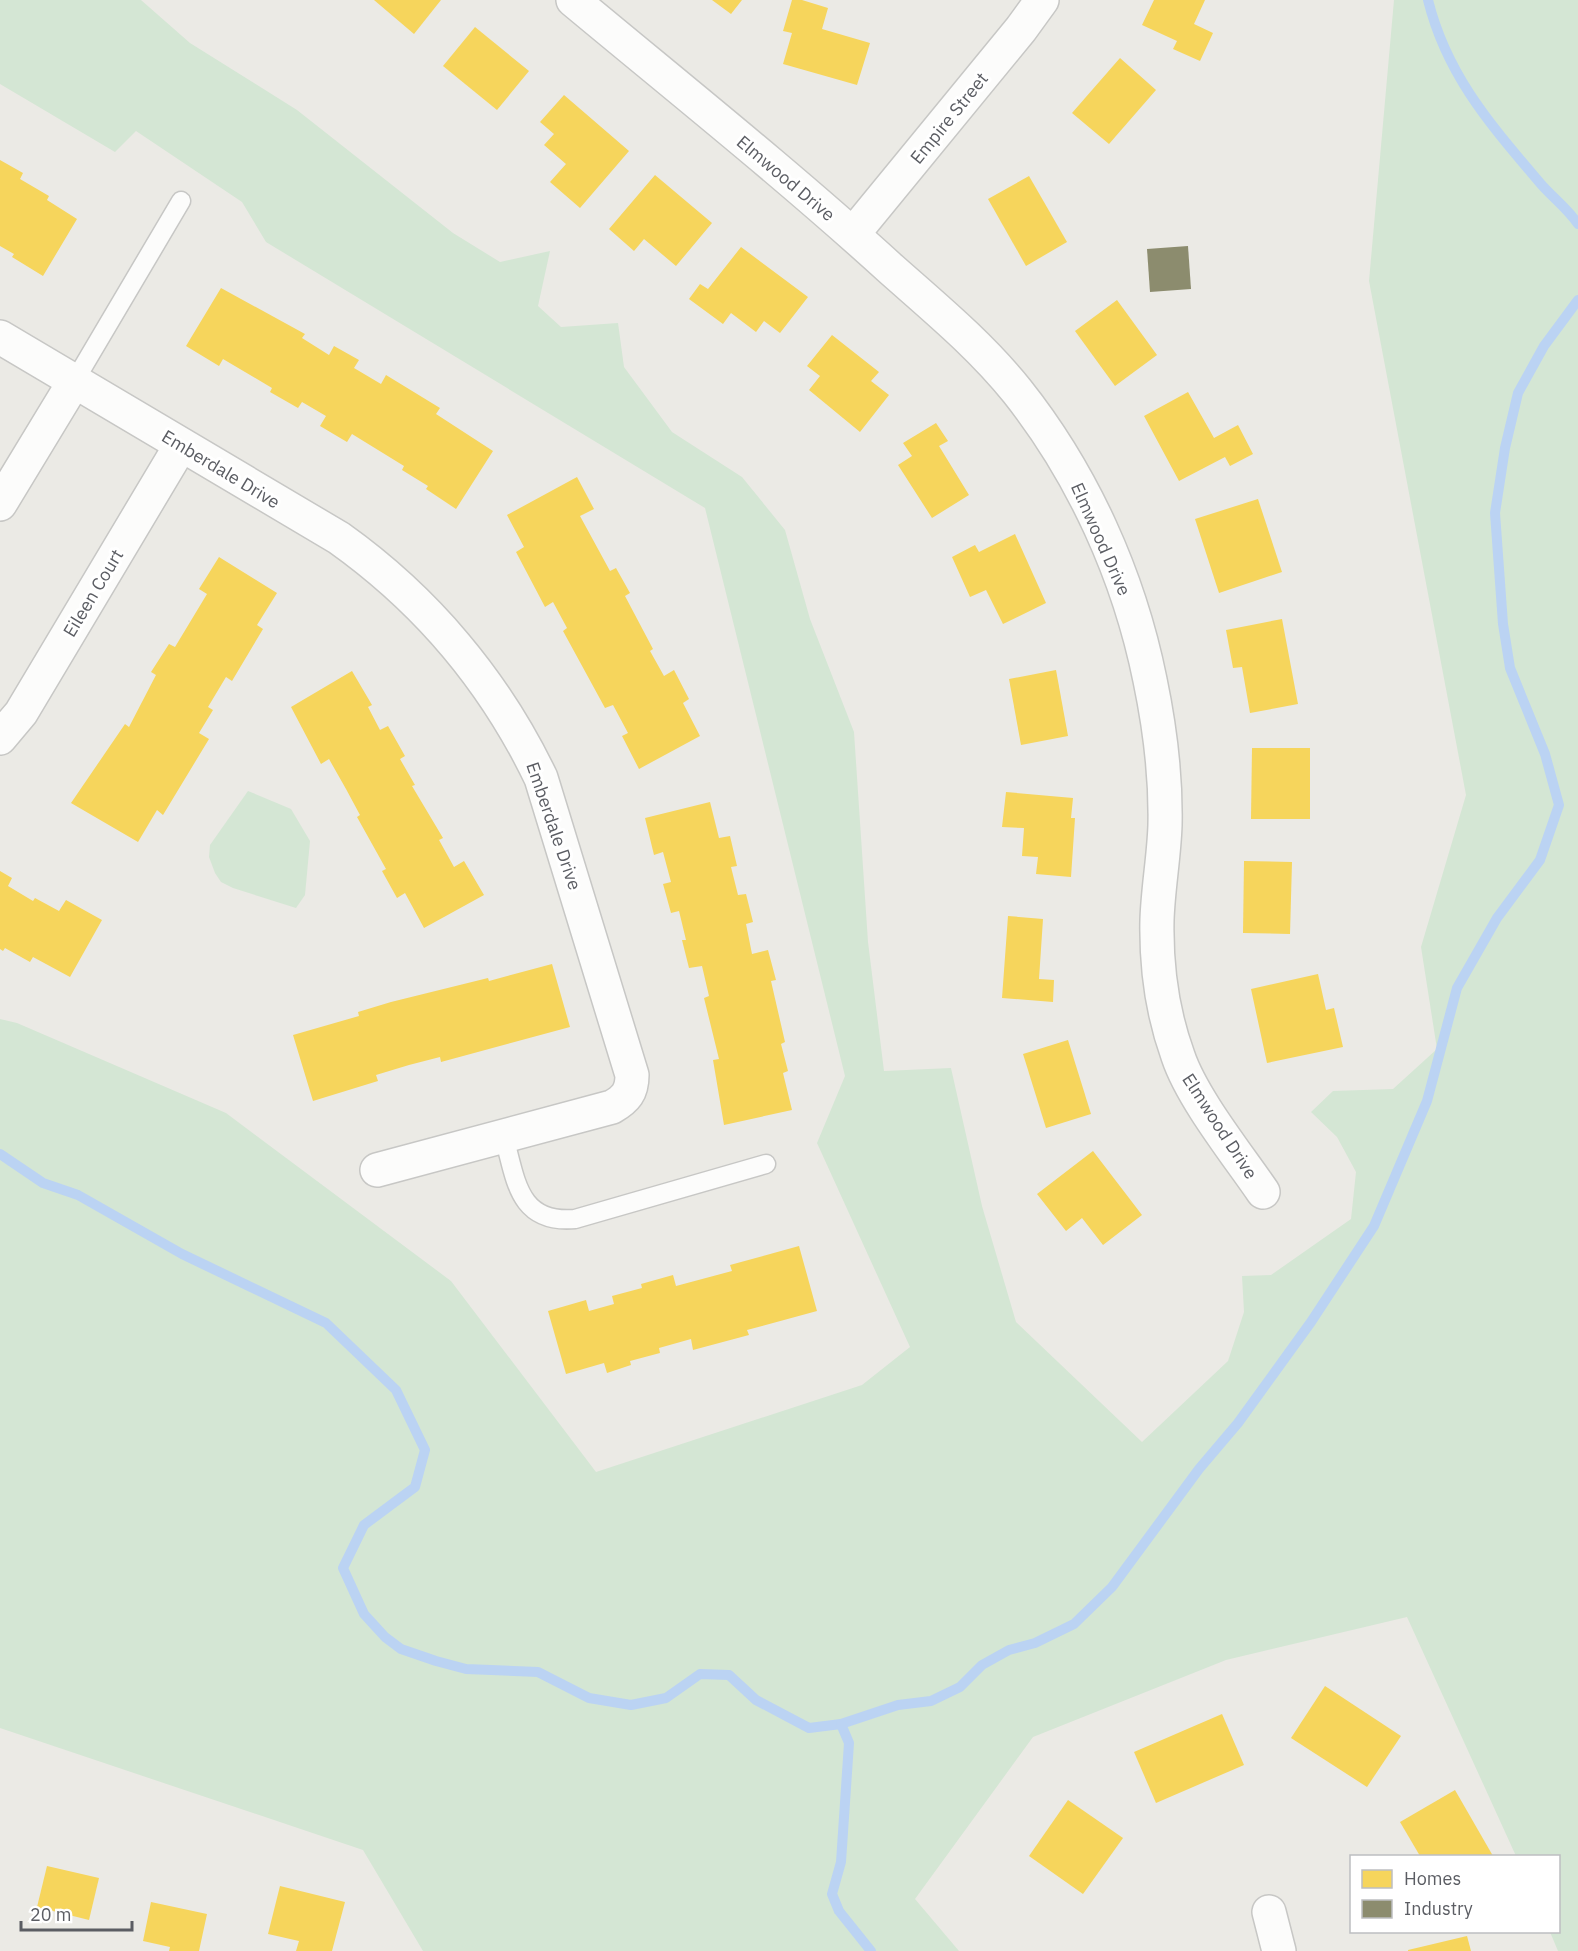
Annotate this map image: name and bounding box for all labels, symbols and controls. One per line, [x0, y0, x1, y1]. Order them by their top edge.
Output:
street label: Empire Street [905, 68, 993, 168]
street label: Elmwood Drive [732, 130, 840, 226]
street label: Emberdale Drive [158, 425, 284, 513]
street label: Elmwood Drive [1066, 479, 1136, 599]
street label: Eileen Court [58, 545, 128, 641]
street label: Emberdale Drive [521, 759, 587, 893]
street label: Elmwood Drive [1177, 1069, 1263, 1183]
legend [1350, 1855, 1560, 1933]
text: Homes [1404, 1867, 1461, 1890]
scale bar [21, 1894, 132, 1932]
text: Industry [1404, 1897, 1473, 1920]
text: 20 m [30, 1903, 72, 1926]

